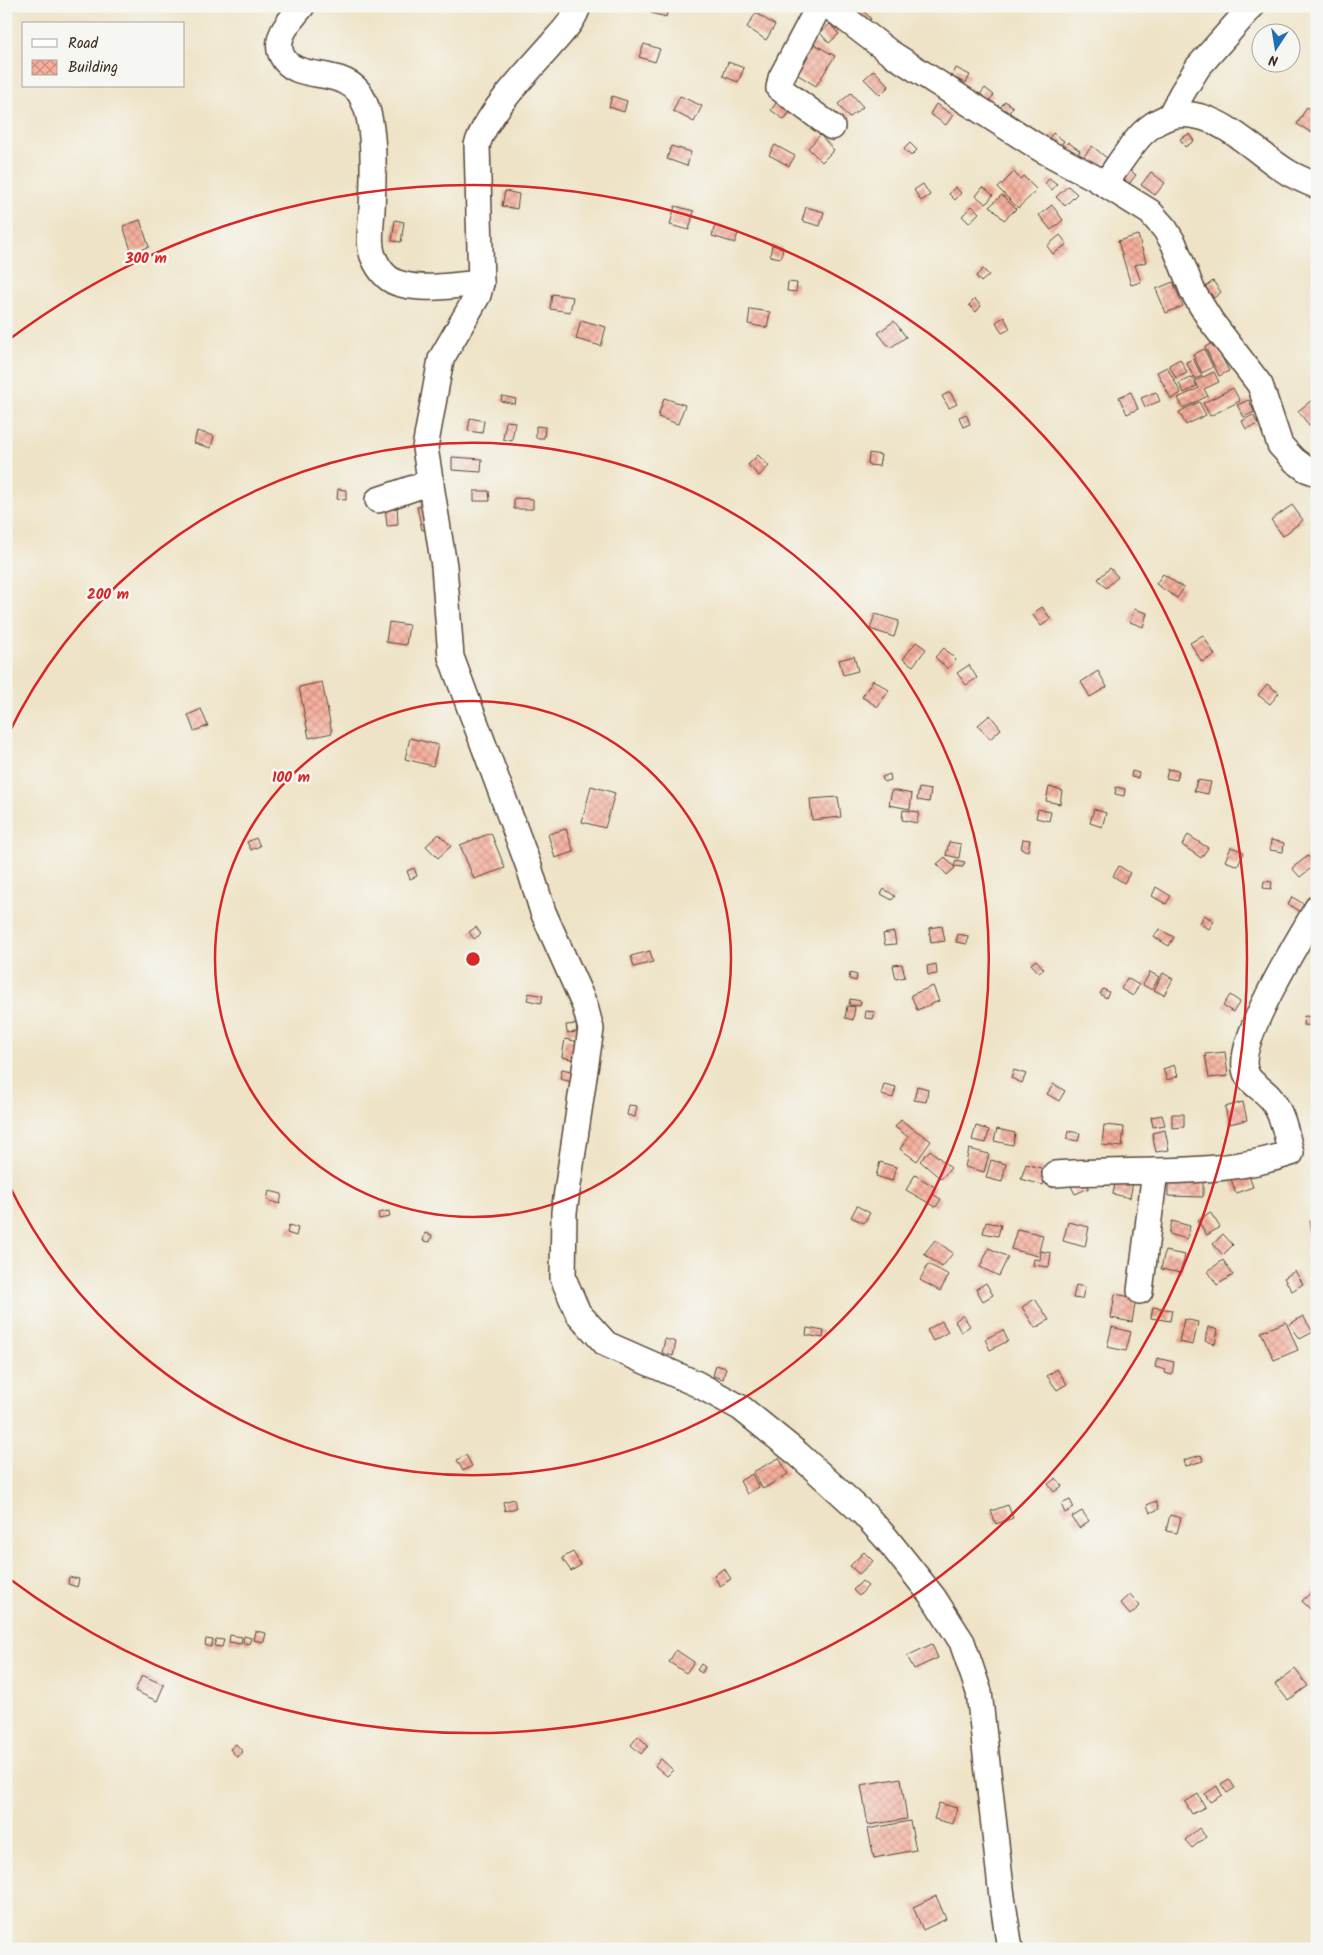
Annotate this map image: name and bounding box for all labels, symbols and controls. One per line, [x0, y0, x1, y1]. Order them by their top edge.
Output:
legend [22, 22, 185, 88]
north arrow [1250, 22, 1300, 72]
text: Road [68, 32, 99, 56]
text: N [1267, 48, 1280, 71]
text: Building [68, 56, 118, 80]
text: 300 m [124, 247, 167, 271]
text: 200 m [87, 583, 129, 607]
text: 100 m [272, 766, 310, 790]
centre of rings [464, 950, 482, 968]

